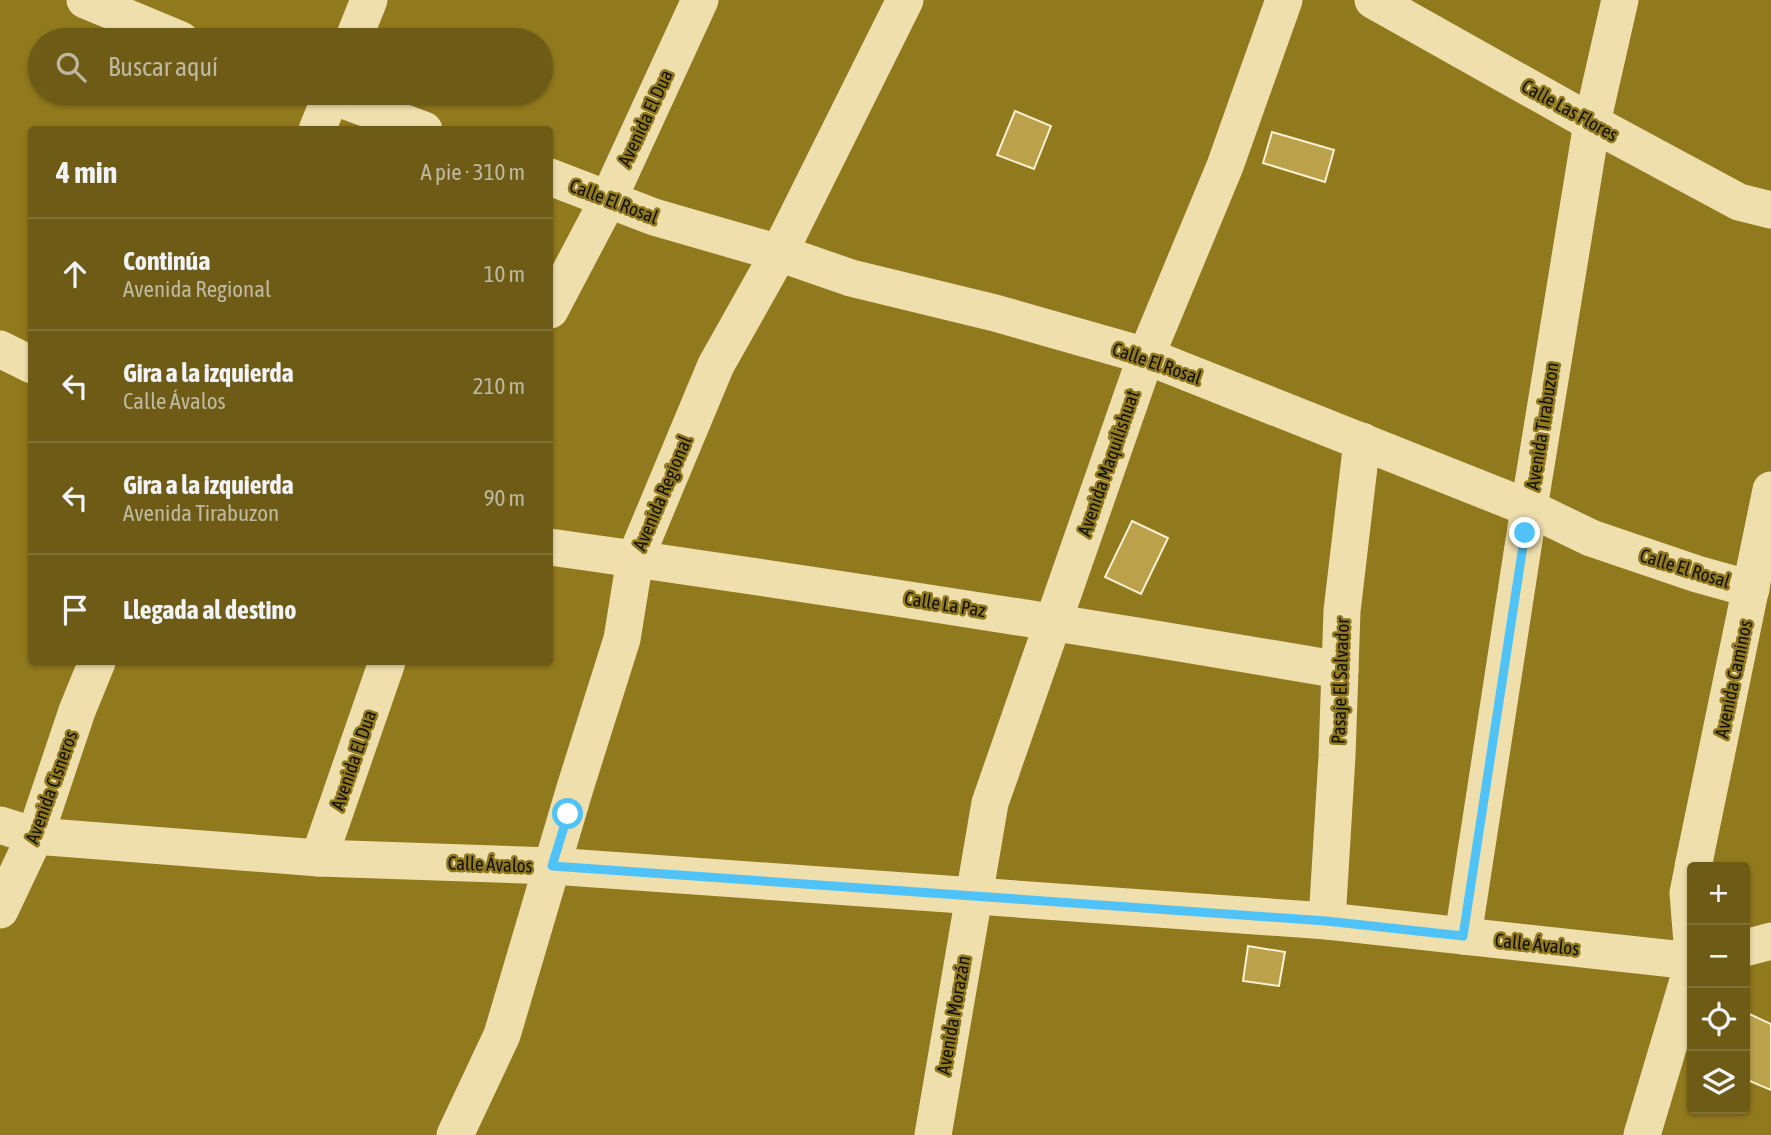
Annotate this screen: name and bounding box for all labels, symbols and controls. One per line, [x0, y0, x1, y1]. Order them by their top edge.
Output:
search box [28, 28, 553, 105]
icon: search [52, 48, 90, 86]
text: Buscar aquí [108, 52, 218, 82]
street label: Avenida El Dua [613, 66, 677, 170]
street label: Calle Las Flores [1518, 75, 1622, 146]
text: 4 min [56, 155, 117, 189]
text: A pie · 310 m [421, 159, 525, 185]
street label: Calle El Rosal [567, 174, 661, 228]
text: Continúa [123, 246, 210, 276]
icon: ahead [56, 255, 94, 293]
text: 10 m [484, 261, 525, 287]
text: Avenida Regional [123, 276, 271, 302]
street label: Calle El Rosal [1109, 337, 1205, 389]
text: Gira a la izquierda [123, 358, 294, 388]
street label: Avenida Tirabuzon [1521, 361, 1563, 491]
icon: left [56, 367, 94, 405]
text: 210 m [473, 373, 525, 399]
street label: Avenida Maquilishuat [1073, 387, 1143, 539]
text: Calle Ávalos [123, 388, 226, 414]
street label: Avenida Regional [628, 432, 696, 554]
text: Gira a la izquierda [123, 470, 294, 500]
icon: left [56, 479, 94, 517]
text: 90 m [484, 485, 525, 511]
text: Avenida Tirabuzon [123, 500, 279, 526]
route end [1509, 517, 1540, 548]
street label: Calle El Rosal [1637, 544, 1733, 592]
street label: Calle La Paz [903, 587, 987, 621]
icon: arrive [56, 591, 94, 629]
text: Llegada al destino [123, 595, 296, 625]
street label: Pasaje El Salvador [1327, 617, 1353, 745]
street label: Avenida Caminos [1710, 618, 1756, 740]
street label: Avenida El Dua [326, 707, 380, 813]
street label: Avenida Cisneros [20, 727, 82, 846]
route start [552, 798, 583, 829]
street label: Calle Ávalos [447, 852, 533, 876]
map controls [1687, 862, 1750, 1114]
button: + [1687, 862, 1750, 925]
button: − [1687, 925, 1750, 988]
street label: Calle Ávalos [1494, 929, 1581, 959]
street label: Avenida Morazán [932, 954, 974, 1076]
button: locate [1687, 988, 1750, 1051]
button: layers [1687, 1051, 1750, 1114]

